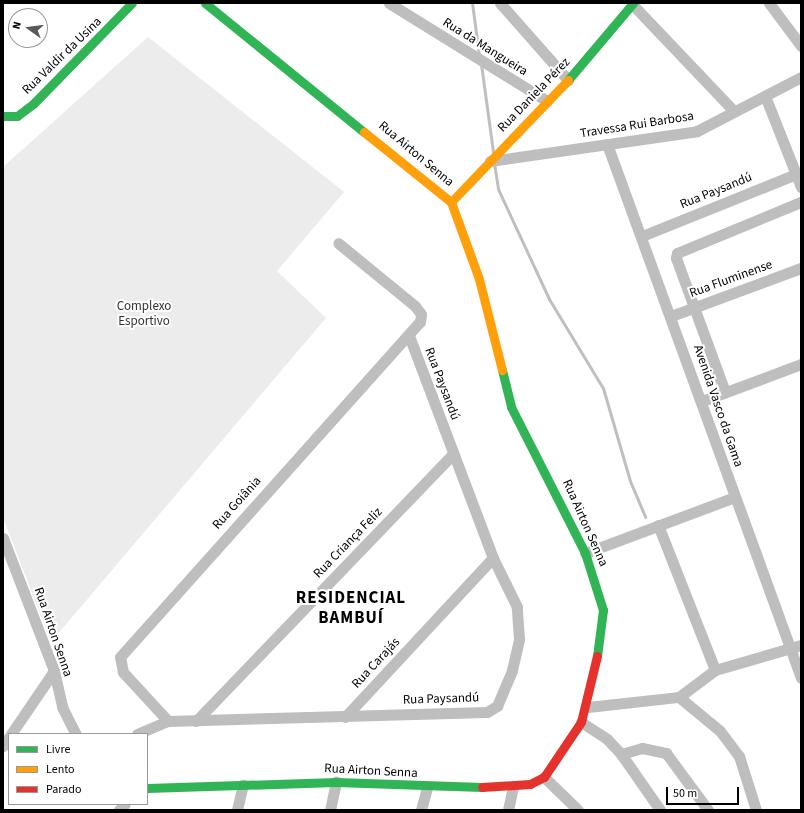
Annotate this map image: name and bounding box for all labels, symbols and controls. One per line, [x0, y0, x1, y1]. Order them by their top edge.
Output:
north arrow [8, 8, 48, 48]
street label: Rua Valdir da Usina [19, 14, 105, 98]
street label: Rua da Mangueira [440, 15, 530, 79]
text: N [9, 20, 25, 31]
street label: Rua Daniela Pérez [495, 55, 573, 135]
street label: Travessa Rui Barbosa [579, 108, 695, 142]
street label: Rua Airton Senna [375, 118, 457, 190]
street label: Rua Paysandú [678, 169, 754, 213]
street label: Rua Fluminense [687, 257, 775, 301]
park label: Complexo Esportivo [117, 299, 171, 330]
street label: Avenida Vasco da Gama [690, 343, 746, 469]
street label: Rua Paysandú [421, 346, 463, 422]
street label: Rua Goiânia [209, 474, 265, 532]
street label: Rua Airton Senna [559, 477, 611, 569]
street label: Rua Criança Feliz [310, 504, 386, 582]
street label: Rua Airton Senna [30, 585, 76, 679]
district label: RESIDENCIAL BAMBUÍ [296, 589, 406, 629]
street label: Rua Carajás [349, 634, 403, 692]
street label: Rua Paysandú [403, 690, 479, 708]
legend [8, 733, 148, 805]
text: Livre [46, 741, 70, 758]
text: Lento [46, 761, 75, 778]
street label: Rua Airton Senna [324, 761, 418, 781]
scale bar [668, 779, 741, 805]
text: Parado [46, 781, 81, 798]
text: 50 m [673, 785, 697, 802]

